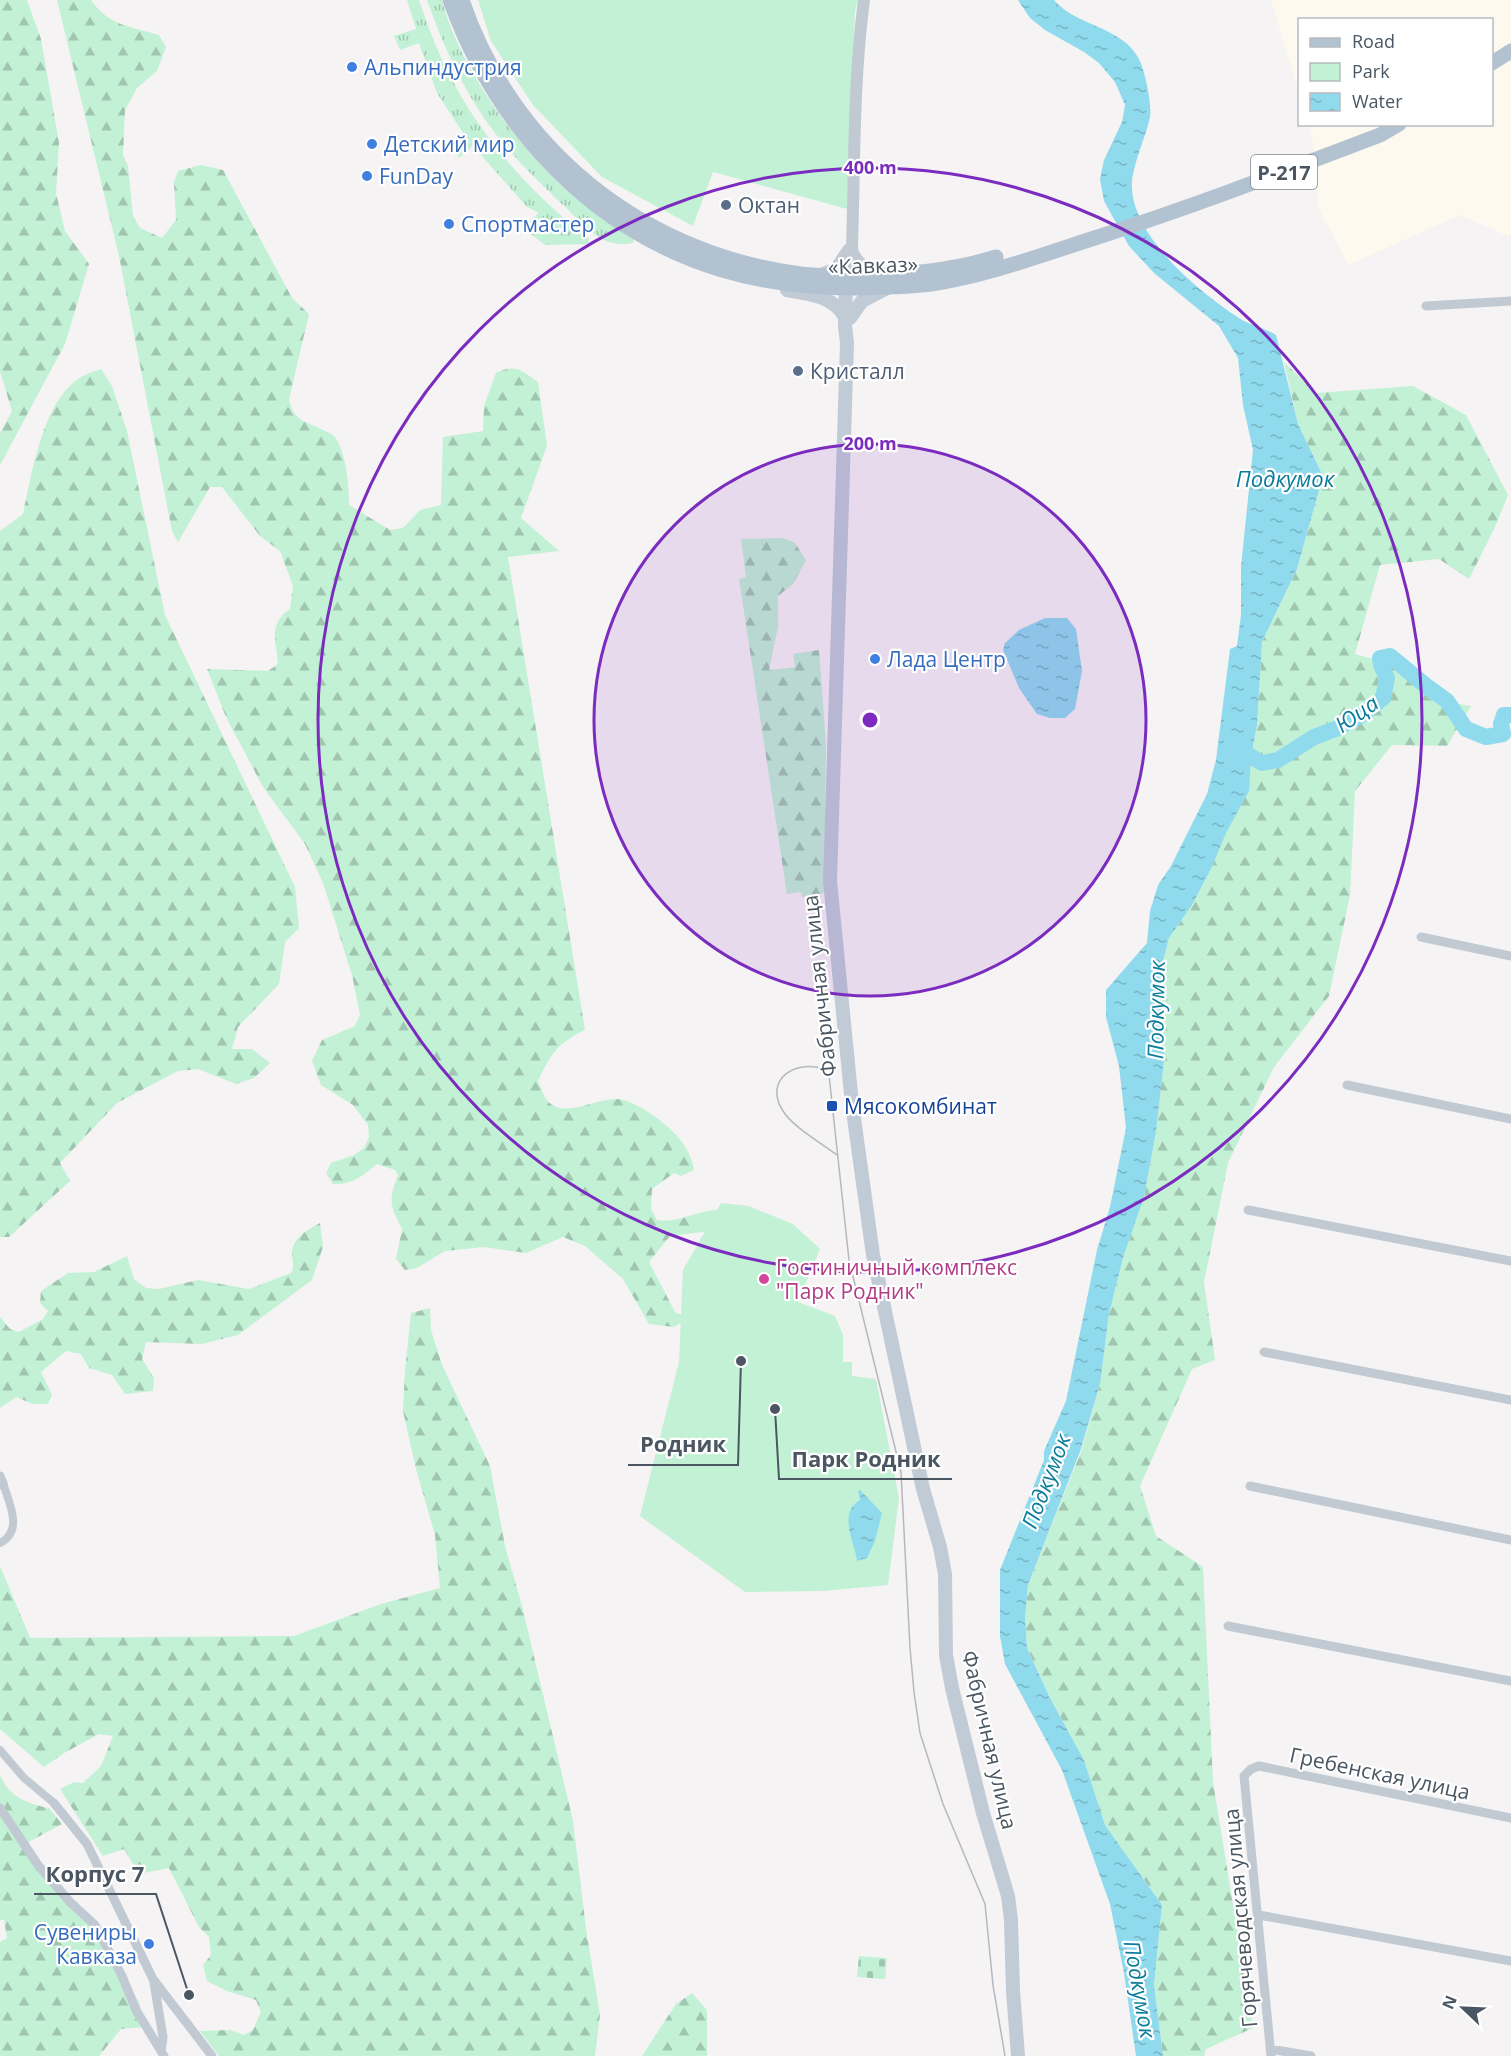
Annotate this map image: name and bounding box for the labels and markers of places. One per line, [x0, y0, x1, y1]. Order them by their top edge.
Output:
place label: Альпиндустрия [364, 53, 522, 81]
marker: Альпиндустрия [345, 60, 359, 74]
place label: Детский мир [384, 130, 515, 158]
marker: Детский мир [365, 137, 379, 151]
place label: FunDay [379, 162, 454, 190]
marker: FunDay [360, 169, 374, 183]
place label: Октан [738, 191, 800, 219]
marker: Октан [719, 198, 733, 212]
place label: Спортмастер [461, 210, 594, 238]
marker: Спортмастер [442, 217, 456, 231]
place label: Кристалл [810, 357, 905, 385]
marker: Кристалл [791, 364, 805, 378]
place label: Лада Центр [887, 645, 1006, 673]
marker: Лада Центр [868, 652, 882, 666]
centre of rings [860, 710, 880, 730]
place label: Мясокомбинат [844, 1092, 997, 1120]
marker: Мясокомбинат [825, 1099, 839, 1113]
place label: Гостиничный комплекс "Парк Родник" [776, 1253, 1017, 1305]
marker: Гостиничный комплекс "Парк Родник" [757, 1272, 771, 1286]
callout: Родник [628, 1425, 738, 1465]
callout: Парк Родник [779, 1439, 952, 1479]
callout: Корпус 7 [34, 1854, 156, 1894]
place label: Сувениры Кавказа [34, 1918, 137, 1970]
marker: Сувениры Кавказа [142, 1937, 156, 1951]

